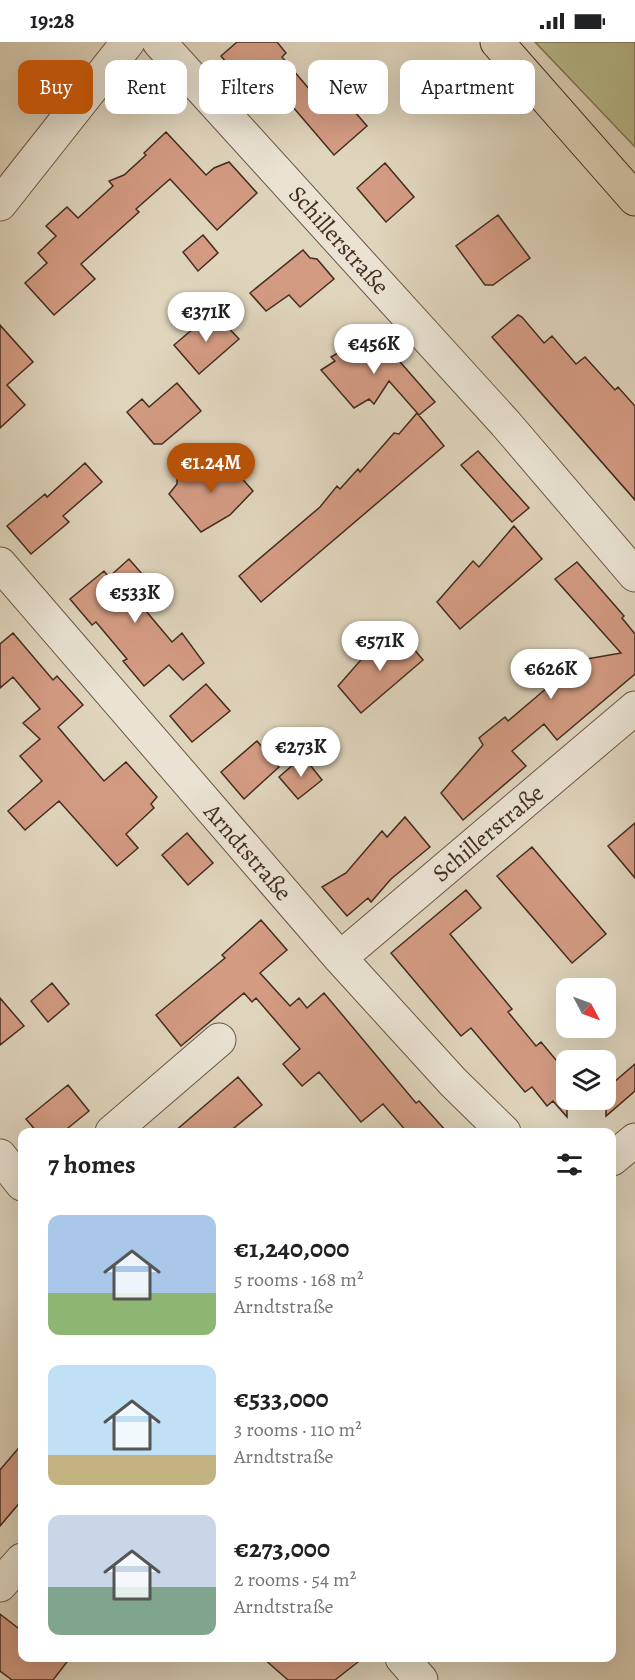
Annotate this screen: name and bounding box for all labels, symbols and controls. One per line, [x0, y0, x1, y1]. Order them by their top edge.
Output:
text: 19:28 [30, 6, 74, 36]
chip: Buy [18, 60, 93, 114]
chip: Rent [105, 60, 187, 114]
chip: Filters [199, 60, 296, 114]
chip: New [308, 60, 388, 114]
chip: Apartment [400, 60, 535, 114]
street label: Schillerstraße [282, 179, 396, 301]
pin: €371K [164, 292, 248, 343]
text: €371K [182, 298, 230, 325]
pin: €456K [332, 324, 416, 375]
text: €456K [348, 330, 400, 357]
pin: €1.24M [162, 443, 260, 494]
text: €1.24M [181, 449, 241, 476]
pin: €533K [93, 573, 177, 624]
text: €533K [110, 579, 160, 606]
pin: €571K [338, 621, 422, 672]
text: €571K [356, 627, 404, 654]
pin: €626K [509, 649, 593, 700]
text: €626K [525, 655, 577, 682]
pin: €273K [259, 727, 343, 778]
text: €273K [275, 733, 327, 760]
street label: Schillerstraße [426, 777, 550, 889]
street label: Arndtstraße [196, 796, 299, 908]
north arrow [556, 978, 616, 1038]
map controls [556, 978, 616, 1110]
button: layers [556, 1050, 616, 1110]
text: 7 homes [48, 1147, 136, 1182]
icon: filters [553, 1148, 586, 1181]
text: €1,240,000 [234, 1231, 349, 1266]
icon: home [96, 1239, 168, 1311]
text: 5 rooms · 168 m² [234, 1266, 363, 1293]
text: Arndtstraße [234, 1293, 333, 1320]
text: €533,000 [234, 1381, 329, 1416]
icon: home [96, 1389, 168, 1461]
text: 3 rooms · 110 m² [234, 1416, 362, 1443]
text: Arndtstraße [234, 1443, 333, 1470]
text: €273,000 [234, 1531, 330, 1566]
icon: home [96, 1539, 168, 1611]
text: 2 rooms · 54 m² [234, 1566, 356, 1593]
text: Arndtstraße [234, 1593, 333, 1620]

